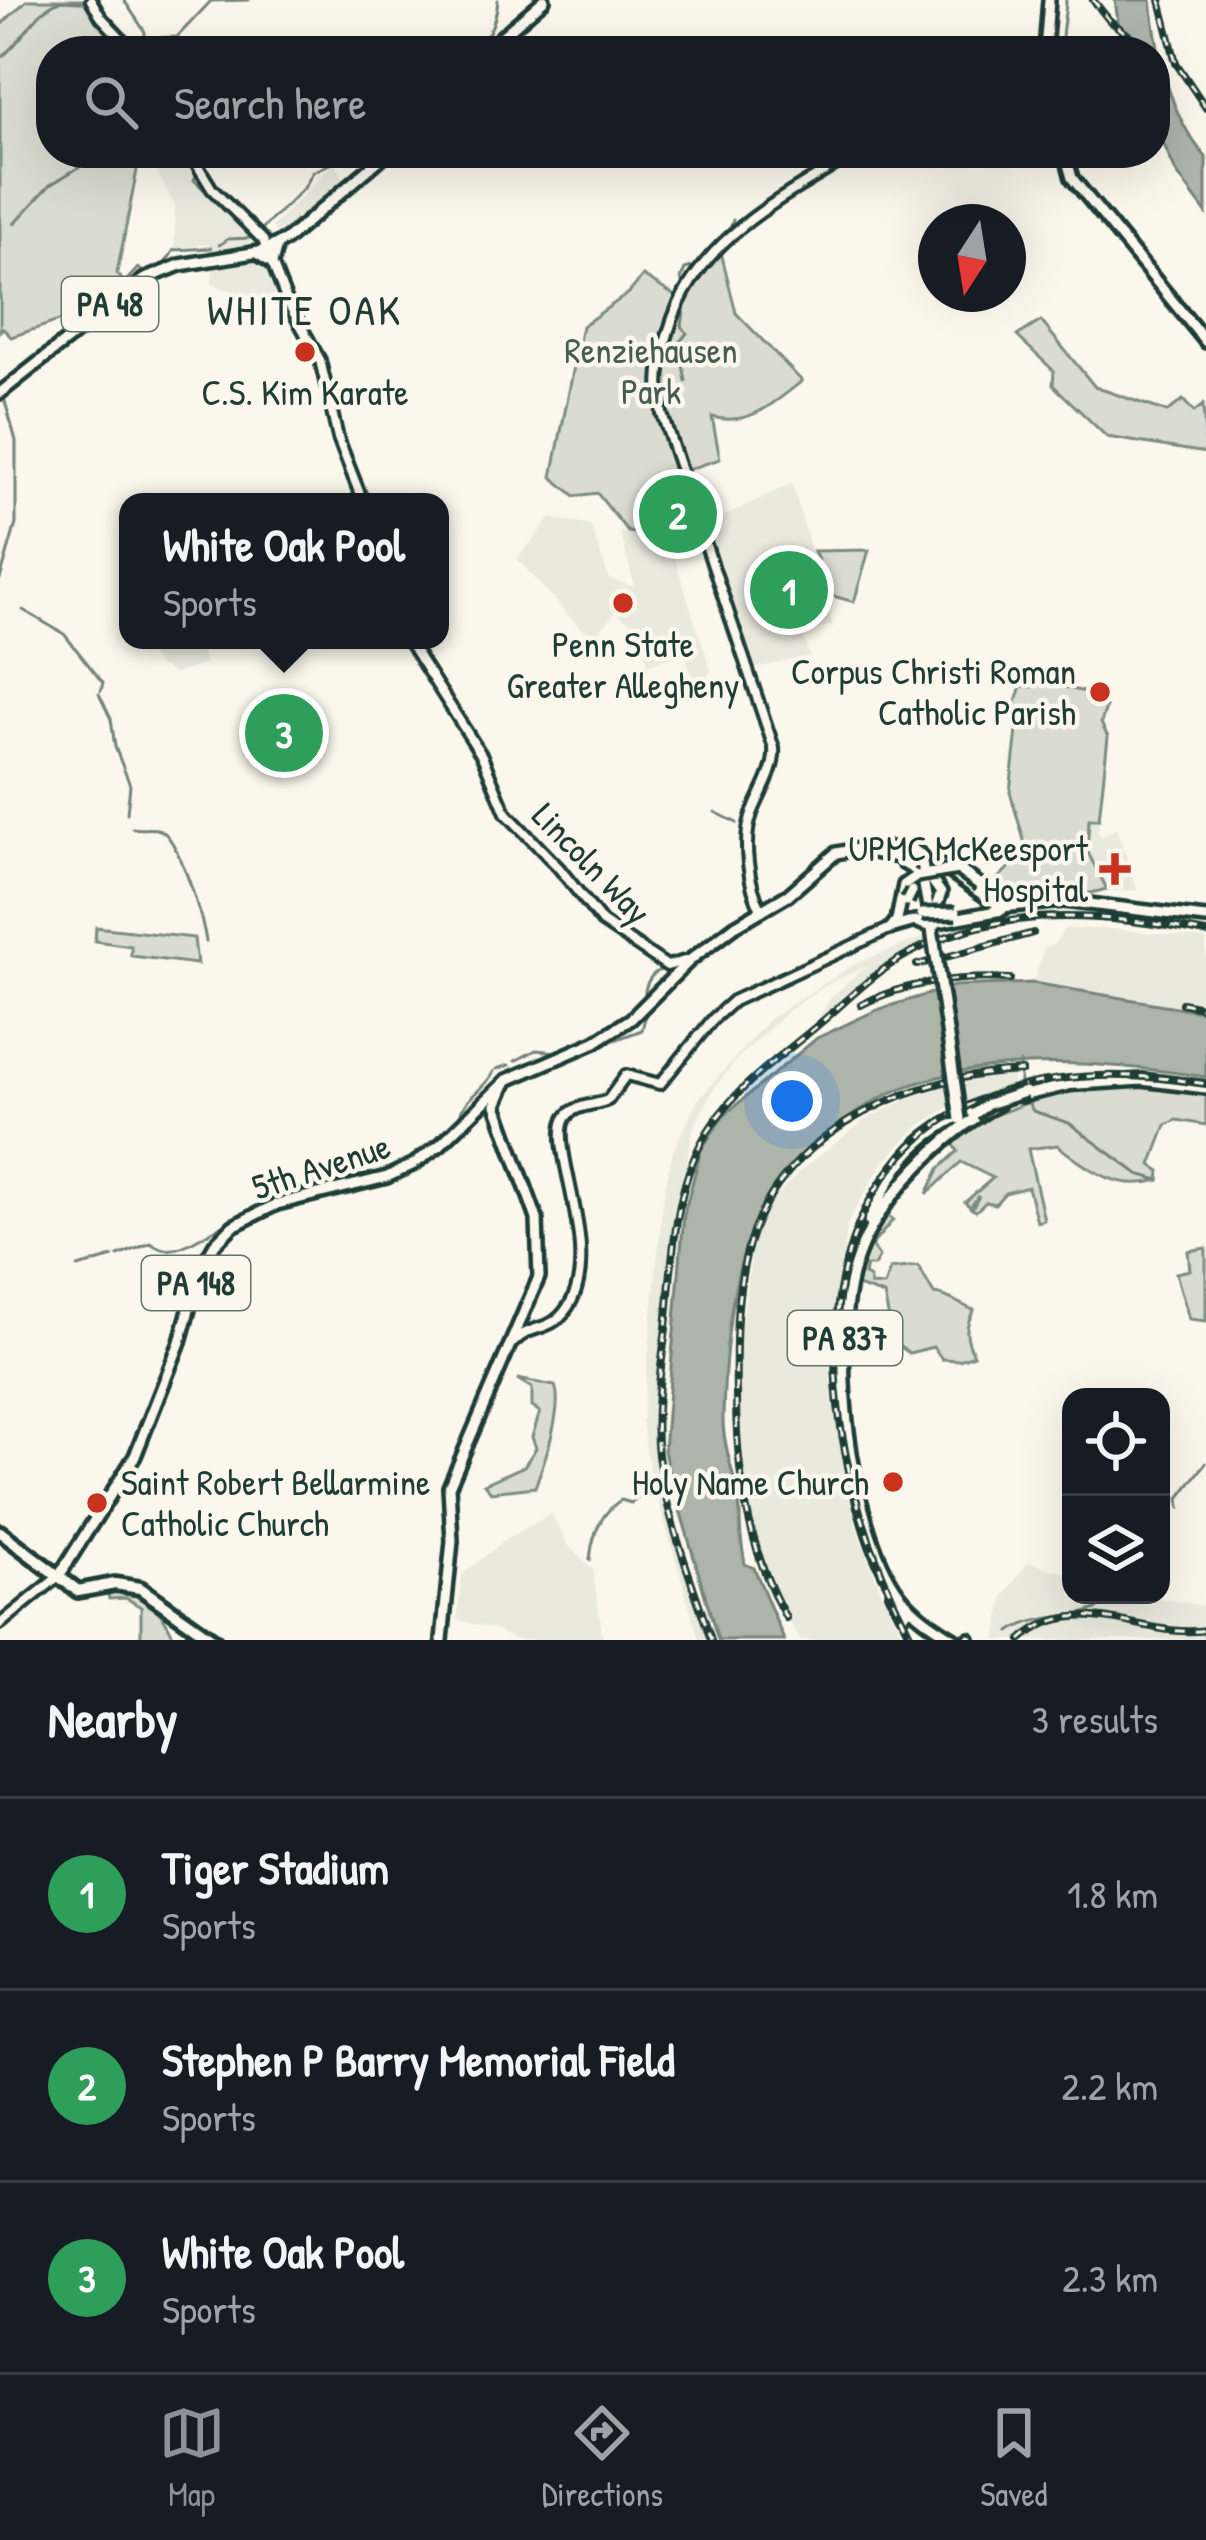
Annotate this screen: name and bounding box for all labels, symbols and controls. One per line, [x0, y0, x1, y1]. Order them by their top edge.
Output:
search box [36, 36, 1170, 168]
icon: search [78, 69, 144, 135]
text: Search here [174, 72, 366, 133]
north arrow [918, 204, 1026, 312]
road number: PA 48 [62, 277, 158, 331]
district label: WHITE OAK [207, 281, 403, 338]
park label: Renziehausen Park [565, 325, 737, 415]
marker: C.S. Kim Karate [292, 339, 318, 365]
place label: C.S. Kim Karate [201, 367, 409, 416]
pin: 2 [639, 469, 717, 559]
popup [119, 493, 449, 649]
text: White Oak Pool [163, 514, 405, 575]
pin: 1 [750, 545, 828, 635]
text: Sports [163, 575, 257, 628]
marker: Penn State Greater Allegheny [610, 590, 636, 616]
place label: Penn State Greater Allegheny [507, 619, 739, 709]
place label: Corpus Christi Roman Catholic Parish [791, 646, 1076, 736]
marker: Corpus Christi Roman Catholic Parish [1087, 679, 1113, 705]
pin: 3 [245, 688, 323, 778]
street label: Lincoln Way [522, 791, 663, 934]
place label: UPMC McKeesport Hospital [849, 823, 1089, 913]
marker: UPMC McKeesport Hospital [1099, 853, 1131, 885]
your location [762, 1071, 822, 1131]
street label: 5th Avenue [246, 1120, 396, 1211]
road number: PA 148 [142, 1256, 250, 1310]
road number: PA 837 [788, 1311, 902, 1365]
map controls [1062, 1388, 1170, 1604]
button: locate [1062, 1388, 1170, 1496]
place label: Saint Robert Bellarmine Catholic Church [121, 1457, 430, 1547]
place label: Holy Name Church [632, 1457, 869, 1506]
marker: Holy Name Church [880, 1469, 906, 1495]
marker: Saint Robert Bellarmine Catholic Church [84, 1490, 110, 1516]
button: layers [1062, 1496, 1170, 1604]
text: Nearby [48, 1684, 178, 1753]
text: 3 results [1032, 1692, 1158, 1745]
text: Tiger Stadium [162, 1837, 389, 1898]
text: 1 [80, 1867, 94, 1920]
text: 1.8 km [1067, 1867, 1158, 1920]
text: Sports [162, 1898, 256, 1951]
text: Stephen P Barry Memorial Field [162, 2029, 674, 2090]
text: 2 [78, 2059, 96, 2112]
text: 2.2 km [1061, 2059, 1158, 2112]
text: Sports [162, 2090, 256, 2143]
text: White Oak Pool [162, 2221, 404, 2282]
text: 3 [78, 2251, 96, 2304]
text: 2.3 km [1062, 2251, 1158, 2304]
text: Sports [162, 2282, 256, 2335]
tab: Map [159, 2400, 225, 2516]
tab: Directions [542, 2400, 663, 2516]
tab: Saved [980, 2400, 1047, 2516]

